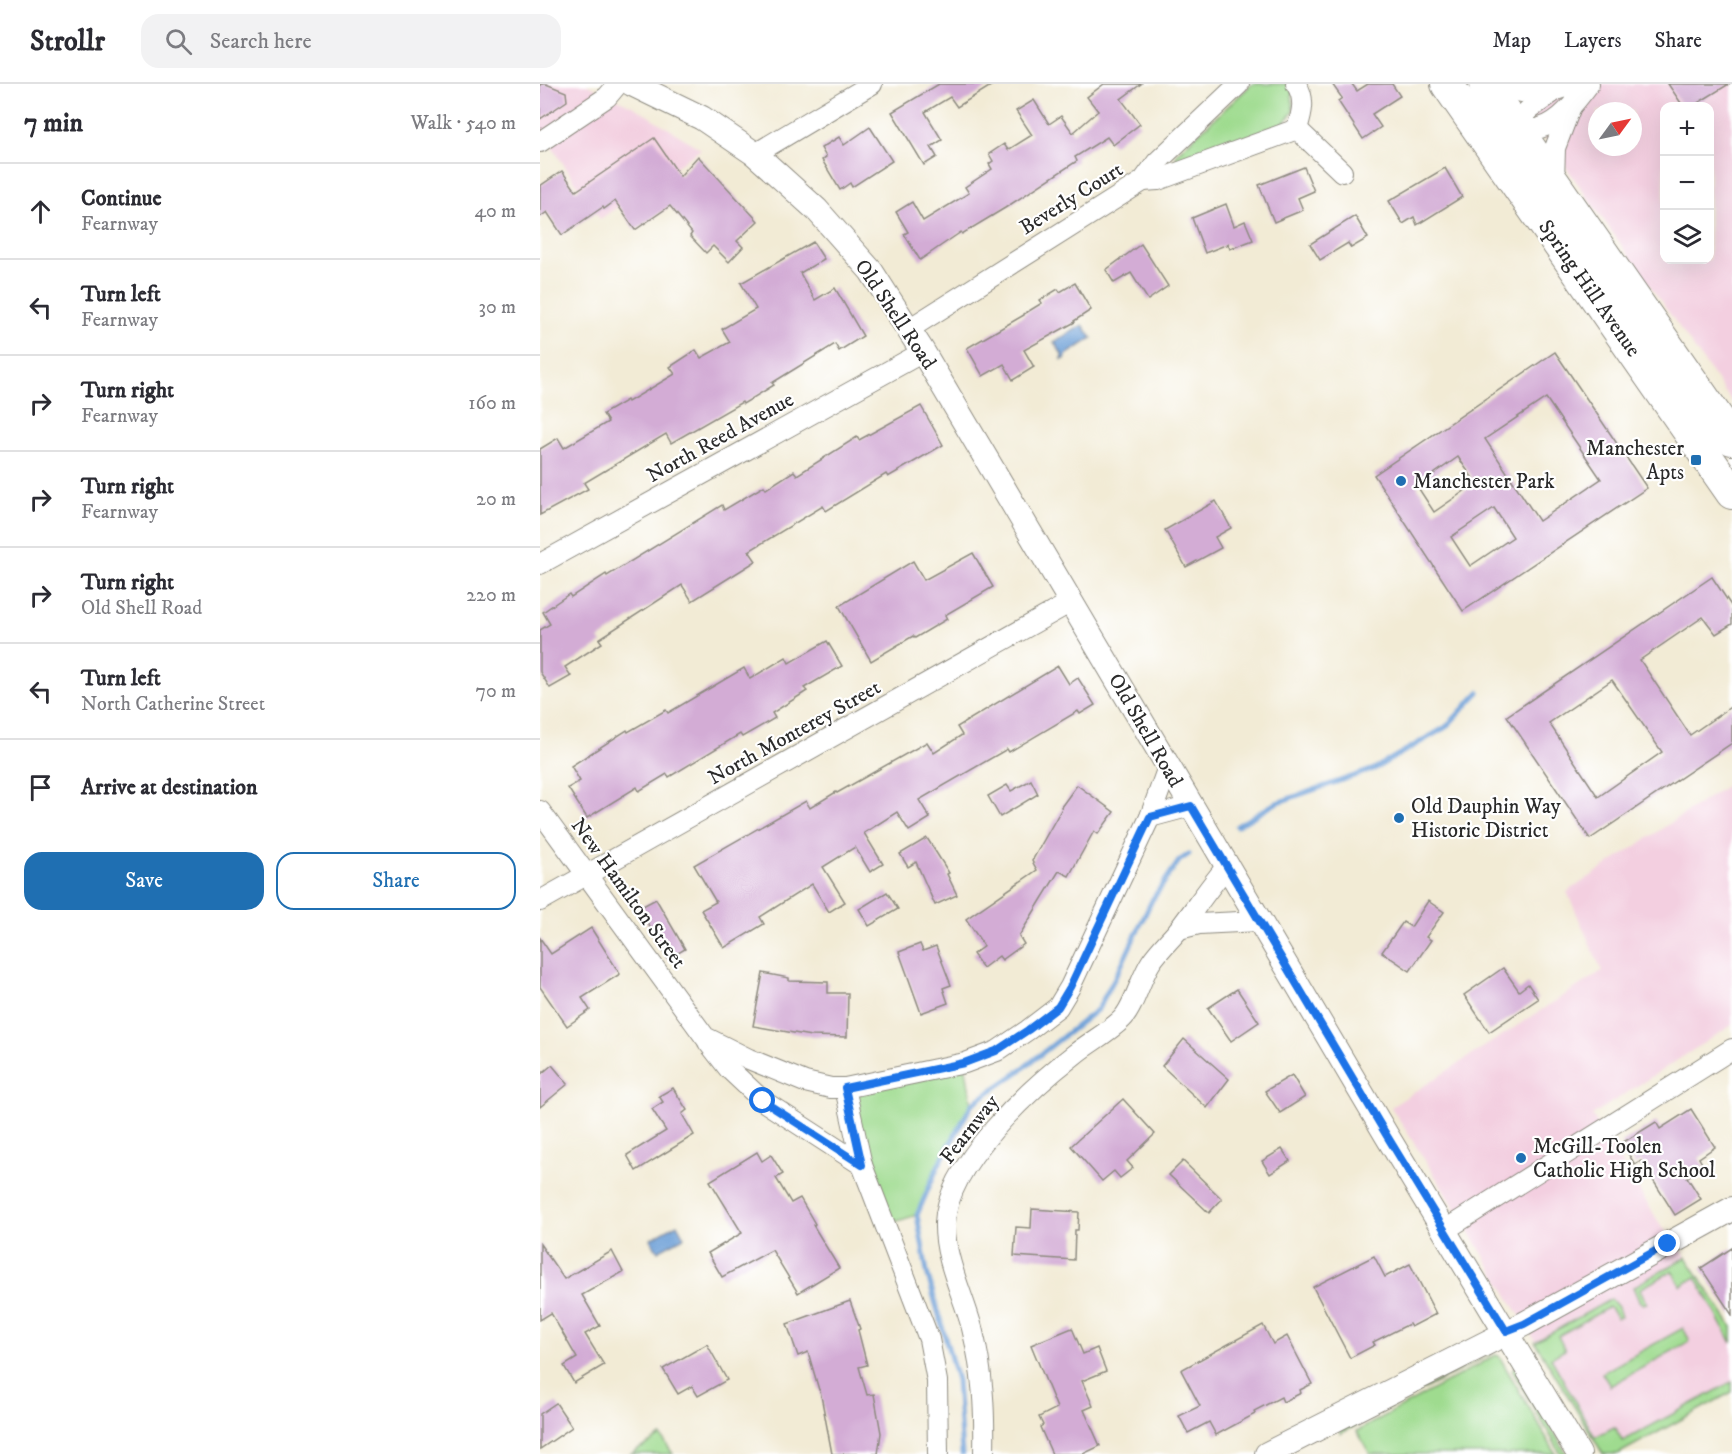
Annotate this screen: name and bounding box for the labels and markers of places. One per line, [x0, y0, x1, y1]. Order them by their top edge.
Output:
place label: Manchester Apts [1586, 436, 1684, 486]
marker: Manchester Apts [1689, 453, 1703, 467]
place label: Manchester Park [1413, 469, 1555, 495]
marker: Manchester Park [1394, 474, 1408, 488]
place label: Old Dauphin Way Historic District [1411, 794, 1562, 844]
marker: Old Dauphin Way Historic District [1392, 811, 1406, 825]
place label: McGill-Toolen Catholic High School [1533, 1134, 1716, 1184]
marker: McGill-Toolen Catholic High School [1514, 1151, 1528, 1165]

